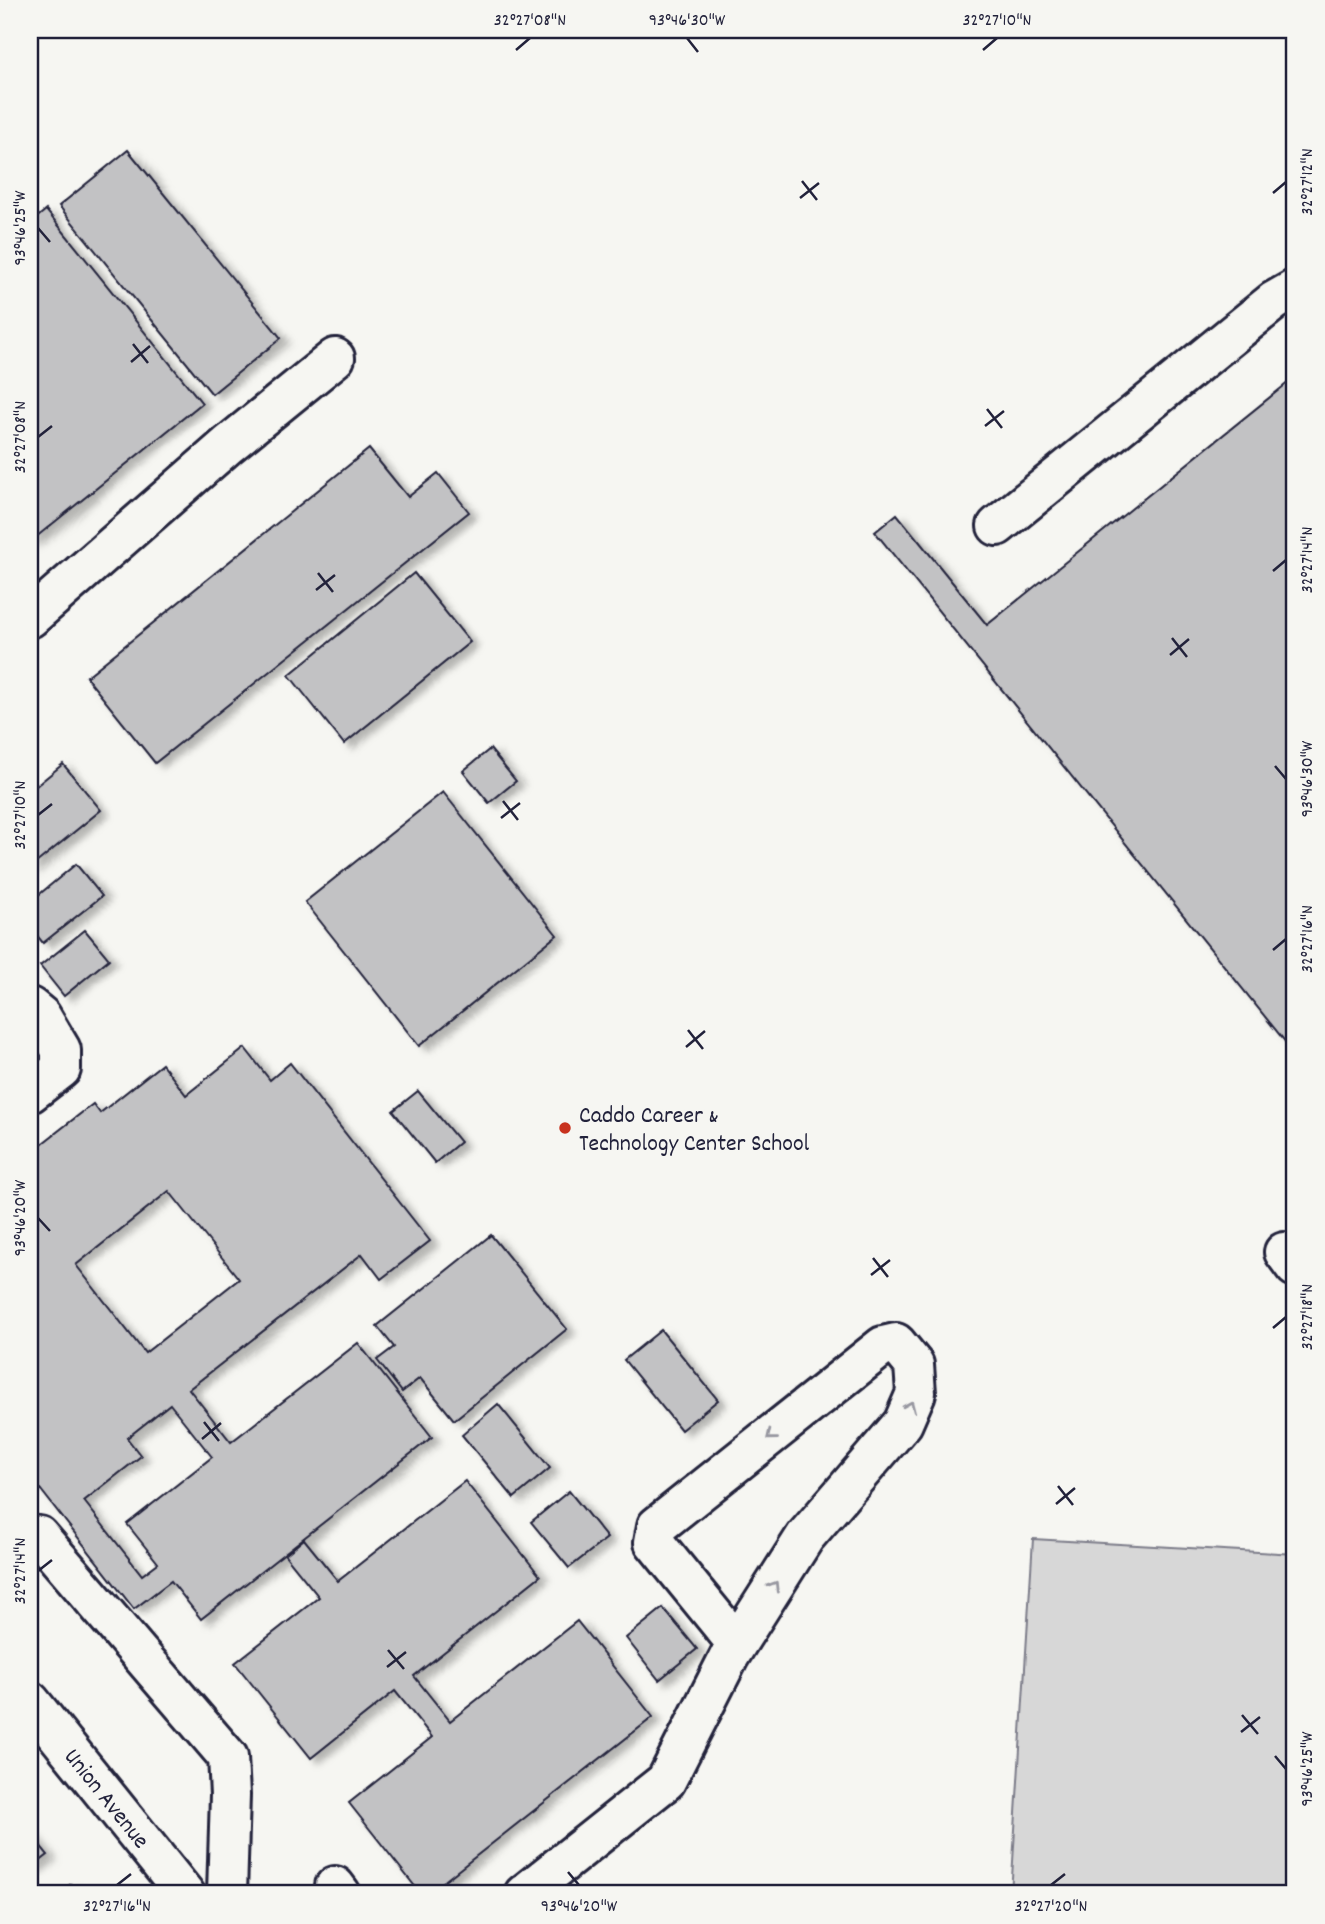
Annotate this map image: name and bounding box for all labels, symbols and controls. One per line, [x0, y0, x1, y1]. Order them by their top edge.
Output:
text: 32°27'08"N [494, 9, 566, 34]
text: 93°46'30"W [649, 9, 726, 34]
text: 32°27'10"N [963, 9, 1032, 34]
text: 32°27'12"N [1296, 148, 1321, 216]
text: 93°46'25"W [9, 190, 34, 265]
text: 32°27'08"N [9, 401, 34, 473]
text: 32°27'14"N [1296, 527, 1321, 593]
text: 93°46'30"W [1296, 740, 1321, 817]
text: 32°27'10"N [9, 781, 34, 850]
text: 32°27'16"N [1296, 905, 1321, 973]
place label: Caddo Career & Technology Center School [579, 1100, 810, 1162]
marker: Caddo Career & Technology Center School [557, 1120, 573, 1136]
text: 93°46'20"W [9, 1179, 34, 1256]
text: 32°27'18"N [1296, 1284, 1321, 1350]
one-way arrow [902, 1400, 916, 1413]
one-way arrow [766, 1427, 778, 1440]
text: 32°27'14"N [9, 1538, 34, 1604]
one-way arrow [765, 1581, 778, 1594]
text: 93°46'25"W [1296, 1731, 1321, 1806]
street label: Union Avenue [54, 1742, 156, 1857]
text: 32°27'16"N [83, 1895, 151, 1920]
text: 93°46'20"W [541, 1895, 618, 1920]
text: 32°27'20"N [1015, 1895, 1087, 1920]

